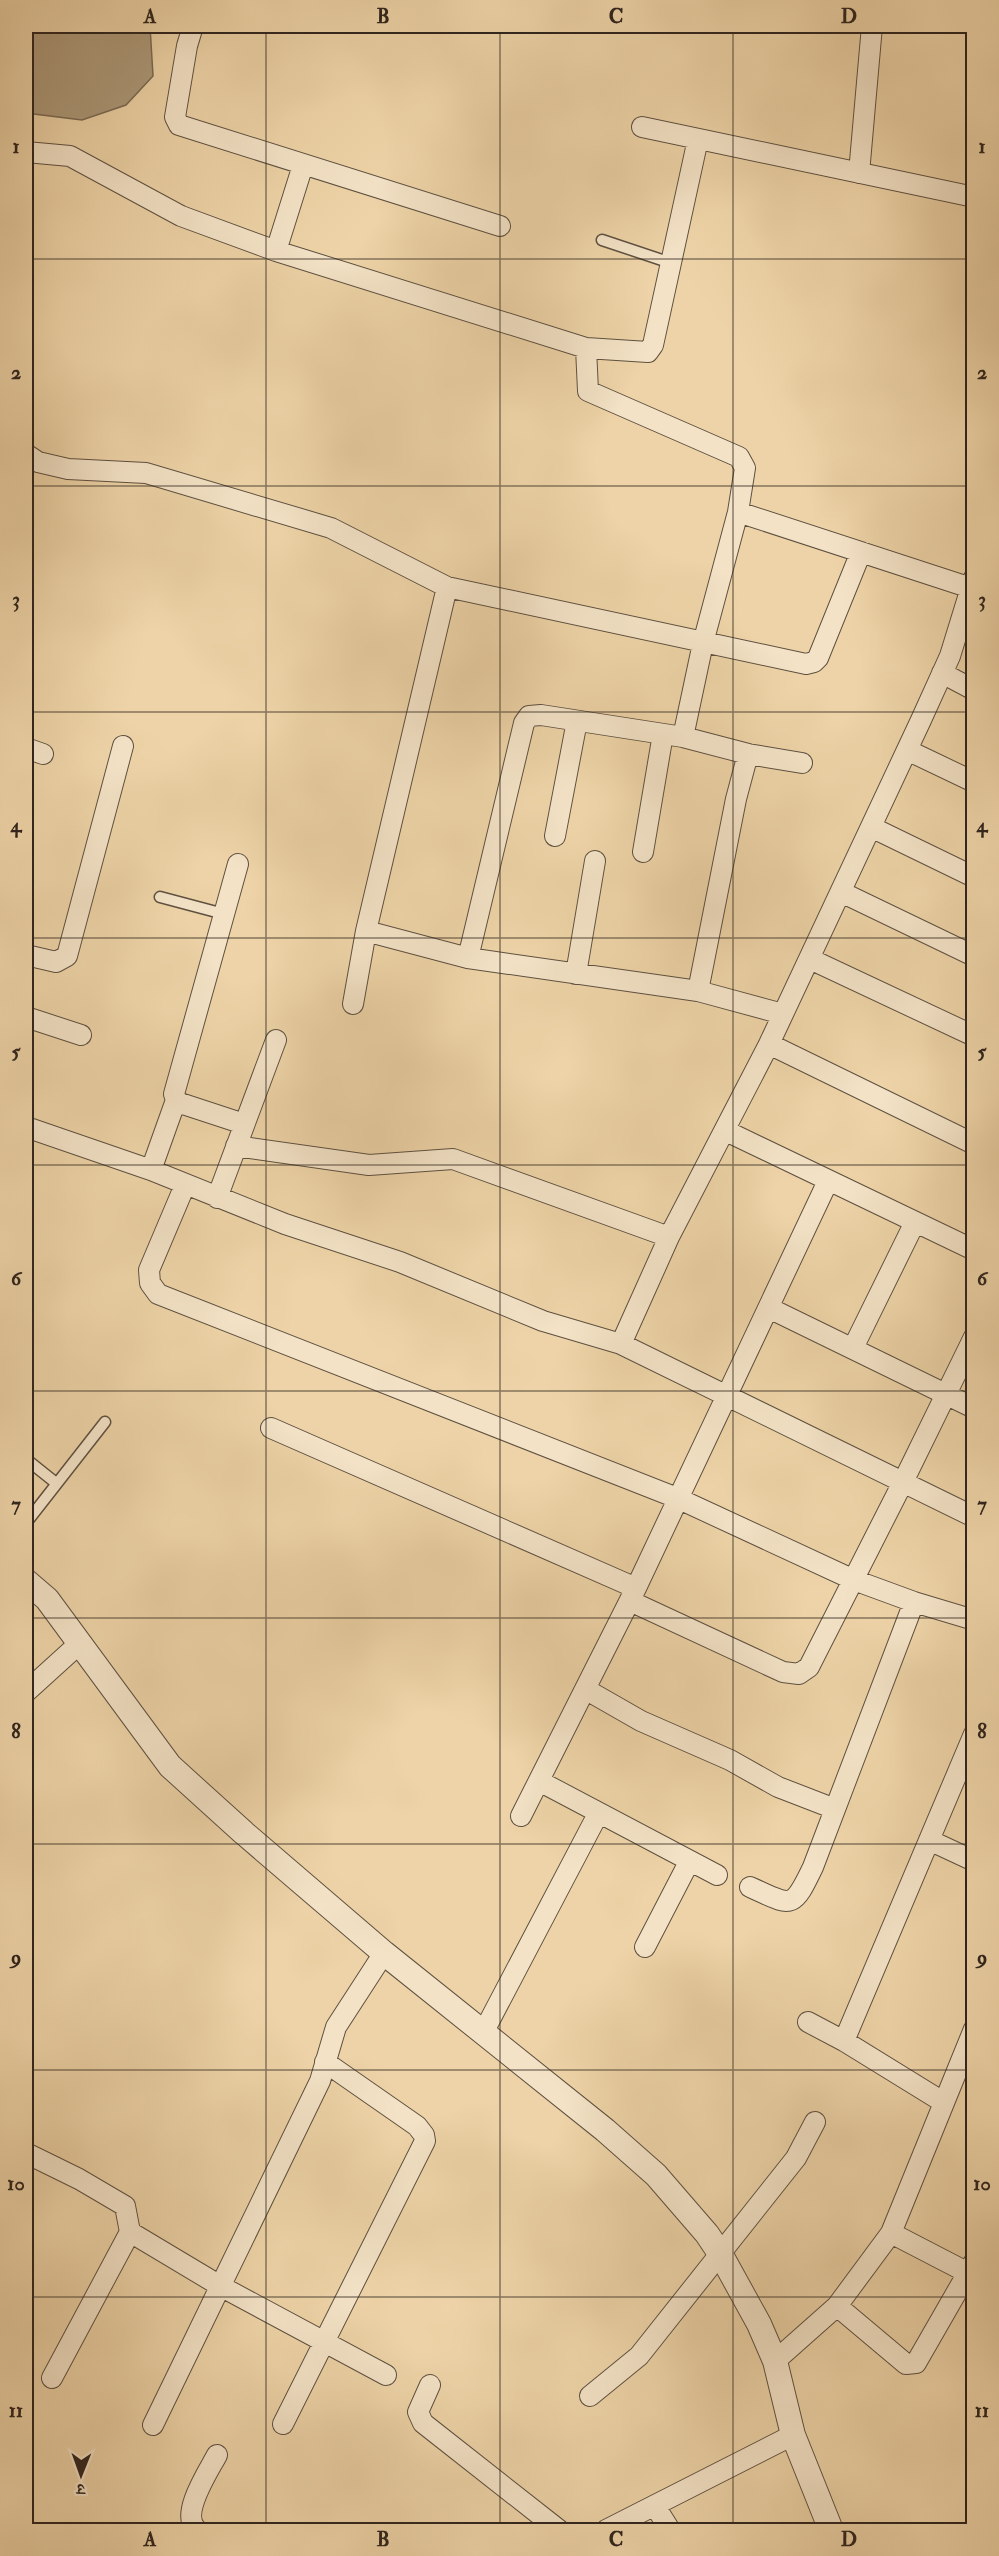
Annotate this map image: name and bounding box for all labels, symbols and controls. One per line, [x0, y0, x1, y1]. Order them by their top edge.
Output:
text: A [143, 4, 157, 29]
text: B [376, 4, 390, 29]
text: C [609, 4, 623, 29]
text: D [841, 4, 857, 29]
text: 1 [12, 134, 20, 159]
text: 1 [978, 134, 986, 159]
text: 2 [11, 360, 21, 385]
text: 2 [977, 360, 987, 385]
text: 3 [12, 587, 20, 612]
text: 3 [978, 587, 986, 612]
text: 4 [10, 813, 23, 838]
text: 4 [976, 813, 989, 838]
text: 5 [12, 1039, 22, 1064]
text: 5 [978, 1039, 988, 1064]
text: 6 [11, 1266, 23, 1291]
text: 6 [977, 1266, 989, 1291]
text: 7 [11, 1492, 21, 1517]
text: 7 [977, 1492, 987, 1517]
text: 8 [11, 1719, 21, 1744]
text: 8 [977, 1719, 987, 1744]
text: 9 [9, 1945, 21, 1970]
text: 9 [975, 1945, 987, 1970]
text: 10 [7, 2171, 25, 2196]
text: 10 [973, 2171, 991, 2196]
text: 11 [9, 2398, 23, 2423]
text: 11 [975, 2398, 989, 2423]
north arrow [51, 2445, 111, 2505]
text: उ [75, 2479, 86, 2499]
text: A [143, 2527, 157, 2552]
text: B [376, 2527, 390, 2552]
text: C [609, 2527, 623, 2552]
text: D [841, 2527, 857, 2552]

